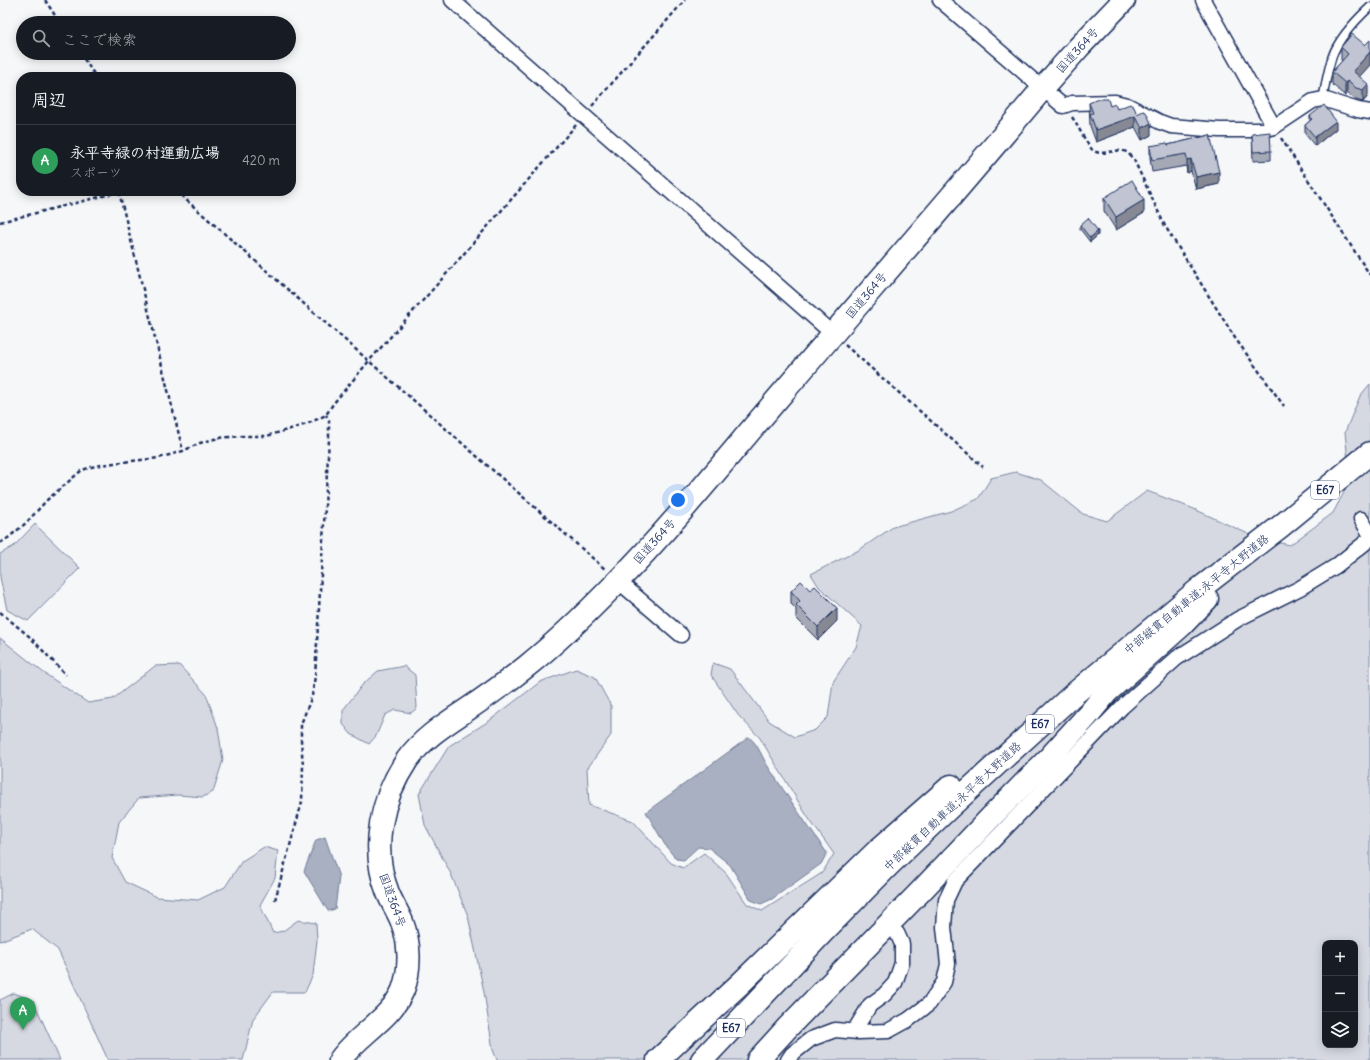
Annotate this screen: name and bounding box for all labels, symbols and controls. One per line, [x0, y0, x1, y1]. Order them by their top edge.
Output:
search box [16, 16, 296, 60]
street label: 国道364号 [1052, 24, 1102, 76]
icon: search [30, 27, 52, 49]
text: ここで検索 [62, 30, 137, 49]
text: 周辺 [32, 89, 66, 111]
text: 永平寺緑の村運動広場 [70, 143, 220, 162]
text: A [41, 152, 49, 169]
text: 420 m [242, 152, 280, 169]
text: スポーツ [70, 164, 122, 181]
street label: 国道364号 [842, 268, 890, 322]
road number: E67 [1311, 481, 1339, 499]
your location [668, 490, 688, 510]
street label: 国道364号 [629, 515, 679, 567]
street label: 中部縦貫自動車道;永平寺大野道路 [1120, 531, 1272, 657]
road number: E67 [1026, 715, 1054, 733]
street label: 中部縦貫自動車道;永平寺大野道路 [880, 738, 1024, 874]
street label: 国道364号 [376, 871, 410, 929]
map controls [1322, 940, 1358, 1048]
button: + [1322, 940, 1358, 976]
button: − [1322, 976, 1358, 1012]
pin: A [10, 997, 36, 1030]
button: layers [1322, 1012, 1358, 1048]
road number: E67 [717, 1019, 745, 1037]

